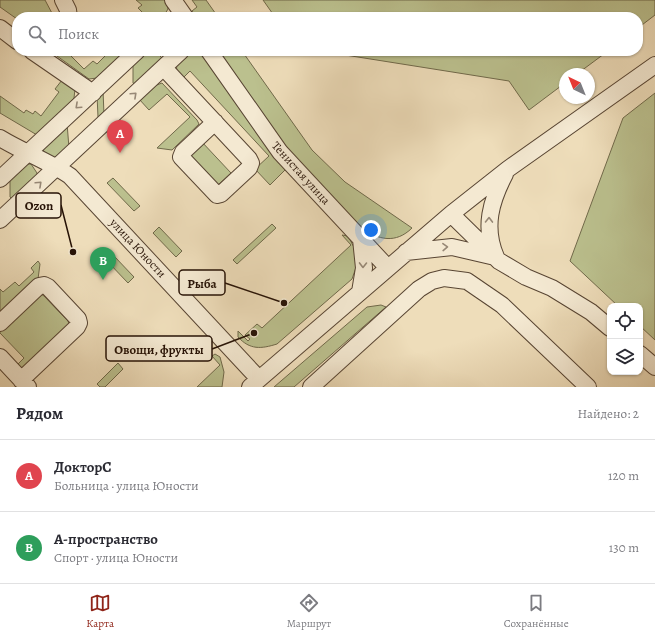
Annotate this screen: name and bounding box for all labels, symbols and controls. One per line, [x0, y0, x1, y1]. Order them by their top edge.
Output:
search box [12, 12, 643, 56]
icon: search [26, 23, 48, 45]
text: Поиск [58, 24, 99, 44]
north arrow [559, 68, 595, 104]
one-way arrow [129, 92, 137, 100]
one-way arrow [75, 101, 83, 109]
pin: A [107, 120, 133, 153]
street label: Тенистая улица [268, 138, 334, 208]
one-way arrow [34, 181, 42, 189]
callout: Ozon [16, 193, 61, 218]
text: Ozon [25, 197, 54, 214]
street label: улица Юности [106, 214, 170, 281]
one-way arrow [485, 217, 494, 223]
your location [361, 220, 381, 240]
one-way arrow [442, 243, 448, 252]
pin: B [90, 247, 116, 280]
one-way arrow [359, 262, 367, 268]
callout: Рыба [179, 270, 225, 295]
text: Рыба [187, 275, 218, 292]
map controls [607, 303, 643, 375]
button: locate [607, 303, 643, 339]
callout: Овощи, фрукты [106, 336, 212, 361]
button: layers [607, 339, 643, 375]
text: Овощи, фрукты [114, 341, 204, 358]
text: Рядом [16, 402, 63, 425]
text: Найдено: 2 [578, 405, 639, 422]
text: ДокторС [54, 457, 112, 477]
text: A [25, 467, 33, 484]
text: 120 m [608, 467, 639, 484]
text: Больница · улица Юности [54, 477, 199, 494]
text: А-пространство [54, 529, 158, 549]
text: B [25, 539, 33, 556]
text: 130 m [609, 539, 639, 556]
text: Спорт · улица Юности [54, 549, 178, 566]
tab: Карта [86, 592, 114, 631]
tab: Маршрут [287, 592, 331, 631]
tab: Сохранённые [504, 592, 569, 631]

